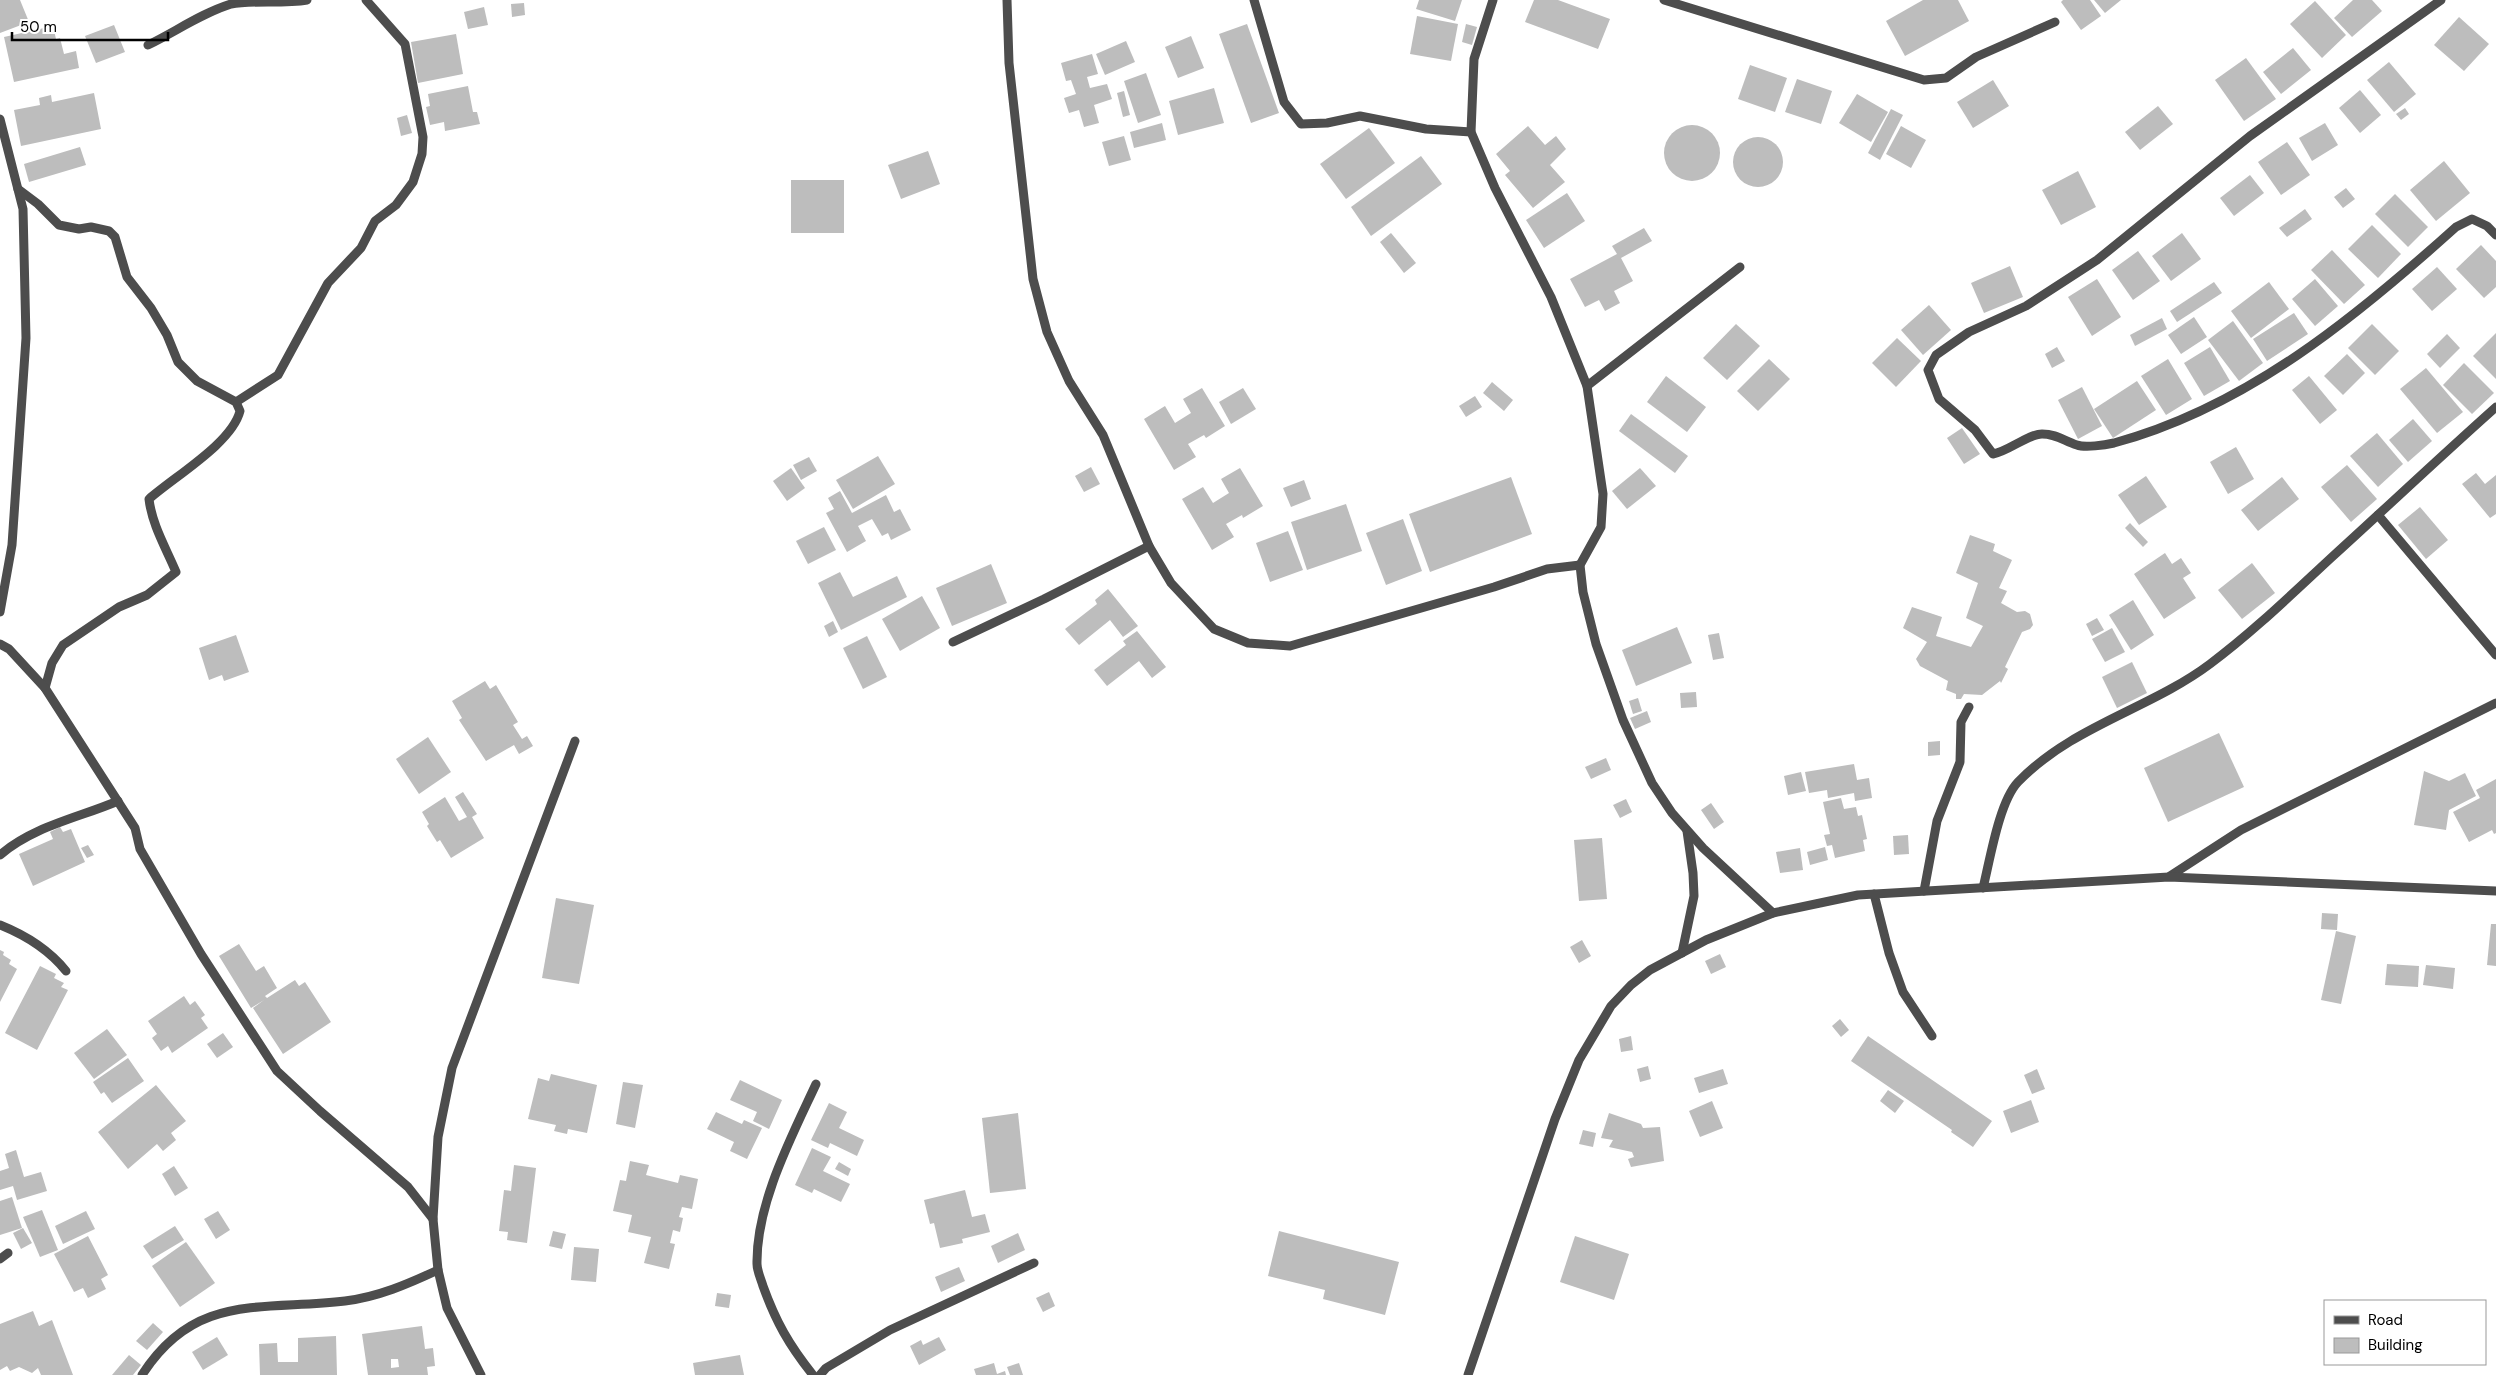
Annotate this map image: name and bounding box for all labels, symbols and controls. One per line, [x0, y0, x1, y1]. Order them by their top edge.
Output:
scale bar [12, 10, 169, 42]
text: 50 m [20, 17, 57, 37]
legend [2324, 1300, 2486, 1365]
text: Road [2368, 1310, 2403, 1330]
text: Building [2368, 1335, 2423, 1355]

